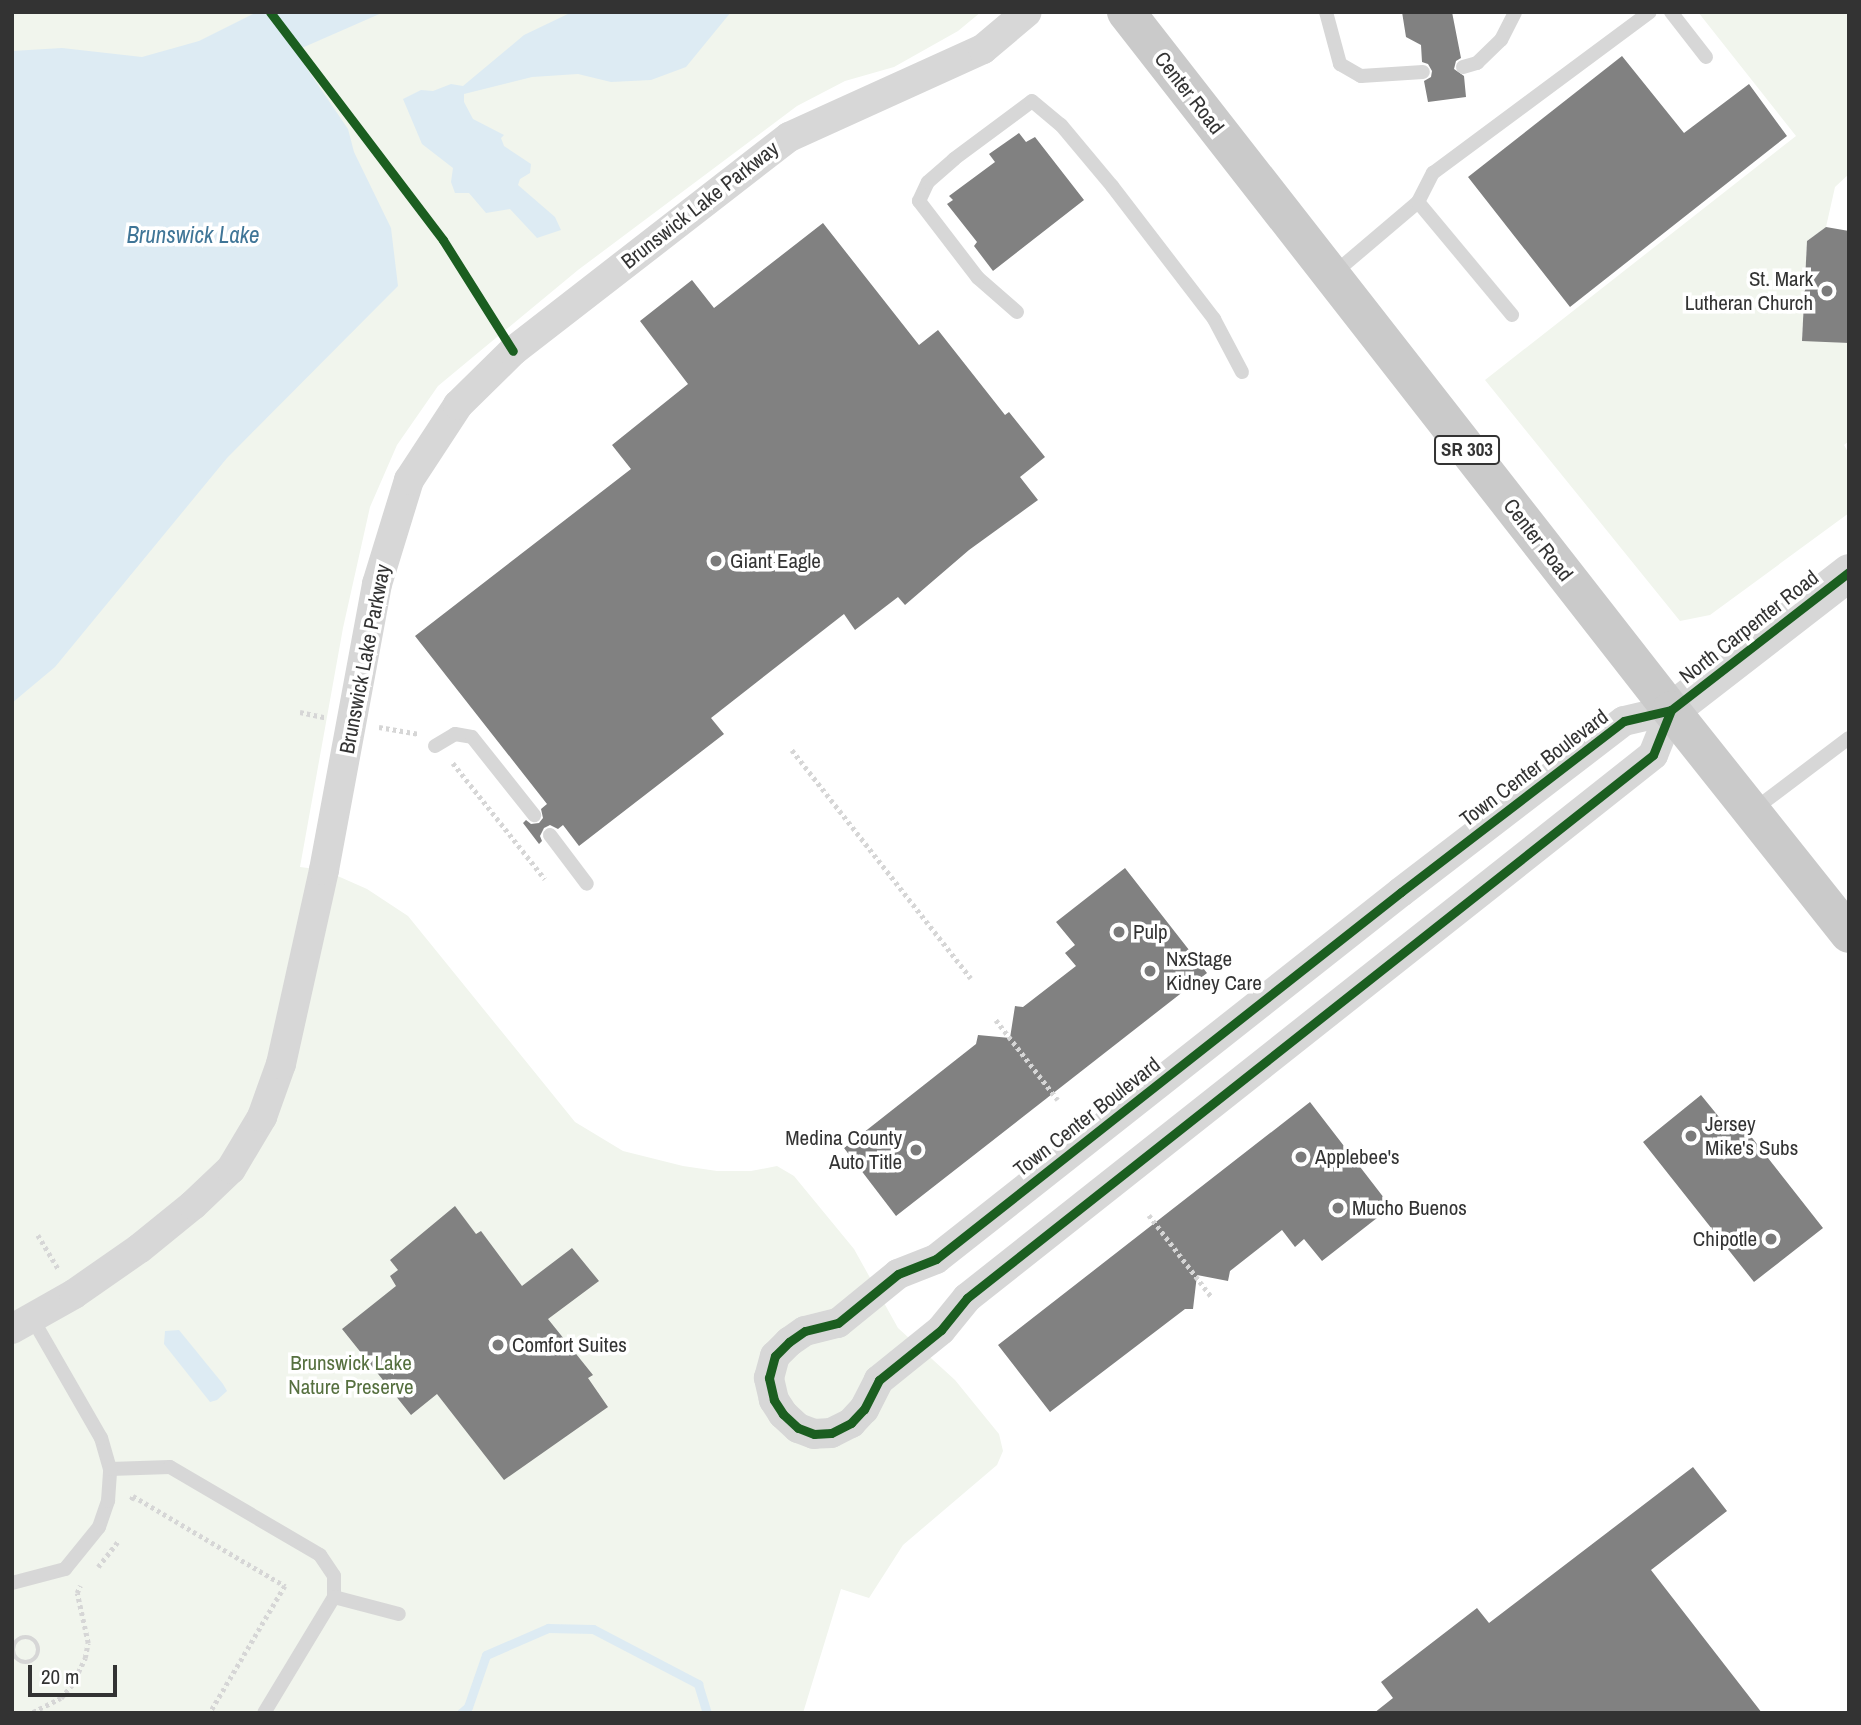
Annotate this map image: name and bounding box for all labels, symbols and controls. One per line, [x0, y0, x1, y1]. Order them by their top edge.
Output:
street label: Center Road [1149, 47, 1229, 139]
street label: Brunswick Lake Parkway [616, 136, 784, 274]
water label: Brunswick Lake [126, 221, 260, 249]
place label: St. Mark Lutheran Church [1685, 266, 1813, 316]
marker: St. Mark Lutheran Church [1819, 283, 1835, 299]
road number: SR 303 [1434, 435, 1500, 466]
street label: Center Road [1498, 494, 1578, 586]
place label: Giant Eagle [730, 548, 821, 574]
marker: Giant Eagle [708, 553, 724, 569]
street label: Brunswick Lake Parkway [334, 562, 396, 756]
street label: North Carpenter Road [1674, 565, 1824, 689]
street label: Town Center Boulevard [1455, 704, 1613, 832]
place label: Pulp [1133, 919, 1167, 945]
marker: Pulp [1111, 924, 1127, 940]
place label: NxStage Kidney Care [1166, 946, 1262, 996]
marker: NxStage Kidney Care [1140, 961, 1160, 981]
street label: Town Center Boulevard [1009, 1052, 1165, 1182]
place label: Jersey Mike's Subs [1705, 1111, 1798, 1161]
place label: Medina County Auto Title [785, 1125, 902, 1175]
marker: Jersey Mike's Subs [1683, 1128, 1699, 1144]
marker: Medina County Auto Title [908, 1142, 924, 1158]
place label: Applebee's [1315, 1144, 1400, 1170]
marker: Applebee's [1293, 1149, 1309, 1165]
place label: Mucho Buenos [1352, 1195, 1467, 1221]
marker: Mucho Buenos [1330, 1200, 1346, 1216]
place label: Chipotle [1693, 1226, 1757, 1252]
marker: Chipotle [1763, 1231, 1779, 1247]
place label: Comfort Suites [512, 1332, 627, 1358]
marker: Comfort Suites [490, 1337, 506, 1353]
park label: Brunswick Lake Nature Preserve [288, 1350, 414, 1400]
scale bar [32, 1652, 121, 1696]
text: 20 m [41, 1662, 79, 1691]

